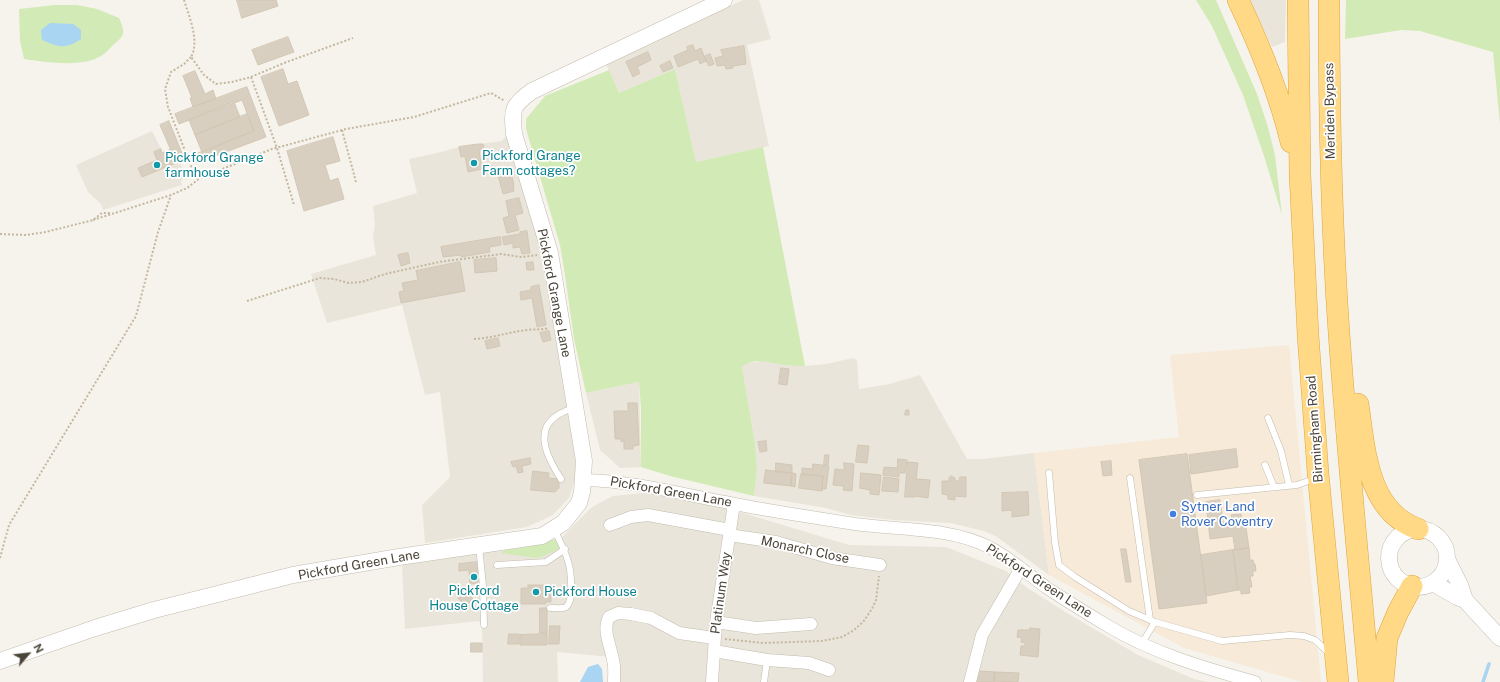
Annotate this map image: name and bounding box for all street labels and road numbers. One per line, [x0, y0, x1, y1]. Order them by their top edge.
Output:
street label: Meriden Bypass [1321, 63, 1339, 159]
street label: Pickford Grange Lane [534, 227, 574, 359]
street label: Birmingham Road [1303, 375, 1327, 483]
street label: Pickford Green Lane [609, 474, 733, 510]
street label: Monarch Close [759, 533, 851, 567]
street label: Pickford Green Lane [983, 541, 1095, 621]
street label: Pickford Green Lane [297, 547, 421, 583]
street label: Platinum Way [708, 551, 734, 635]

